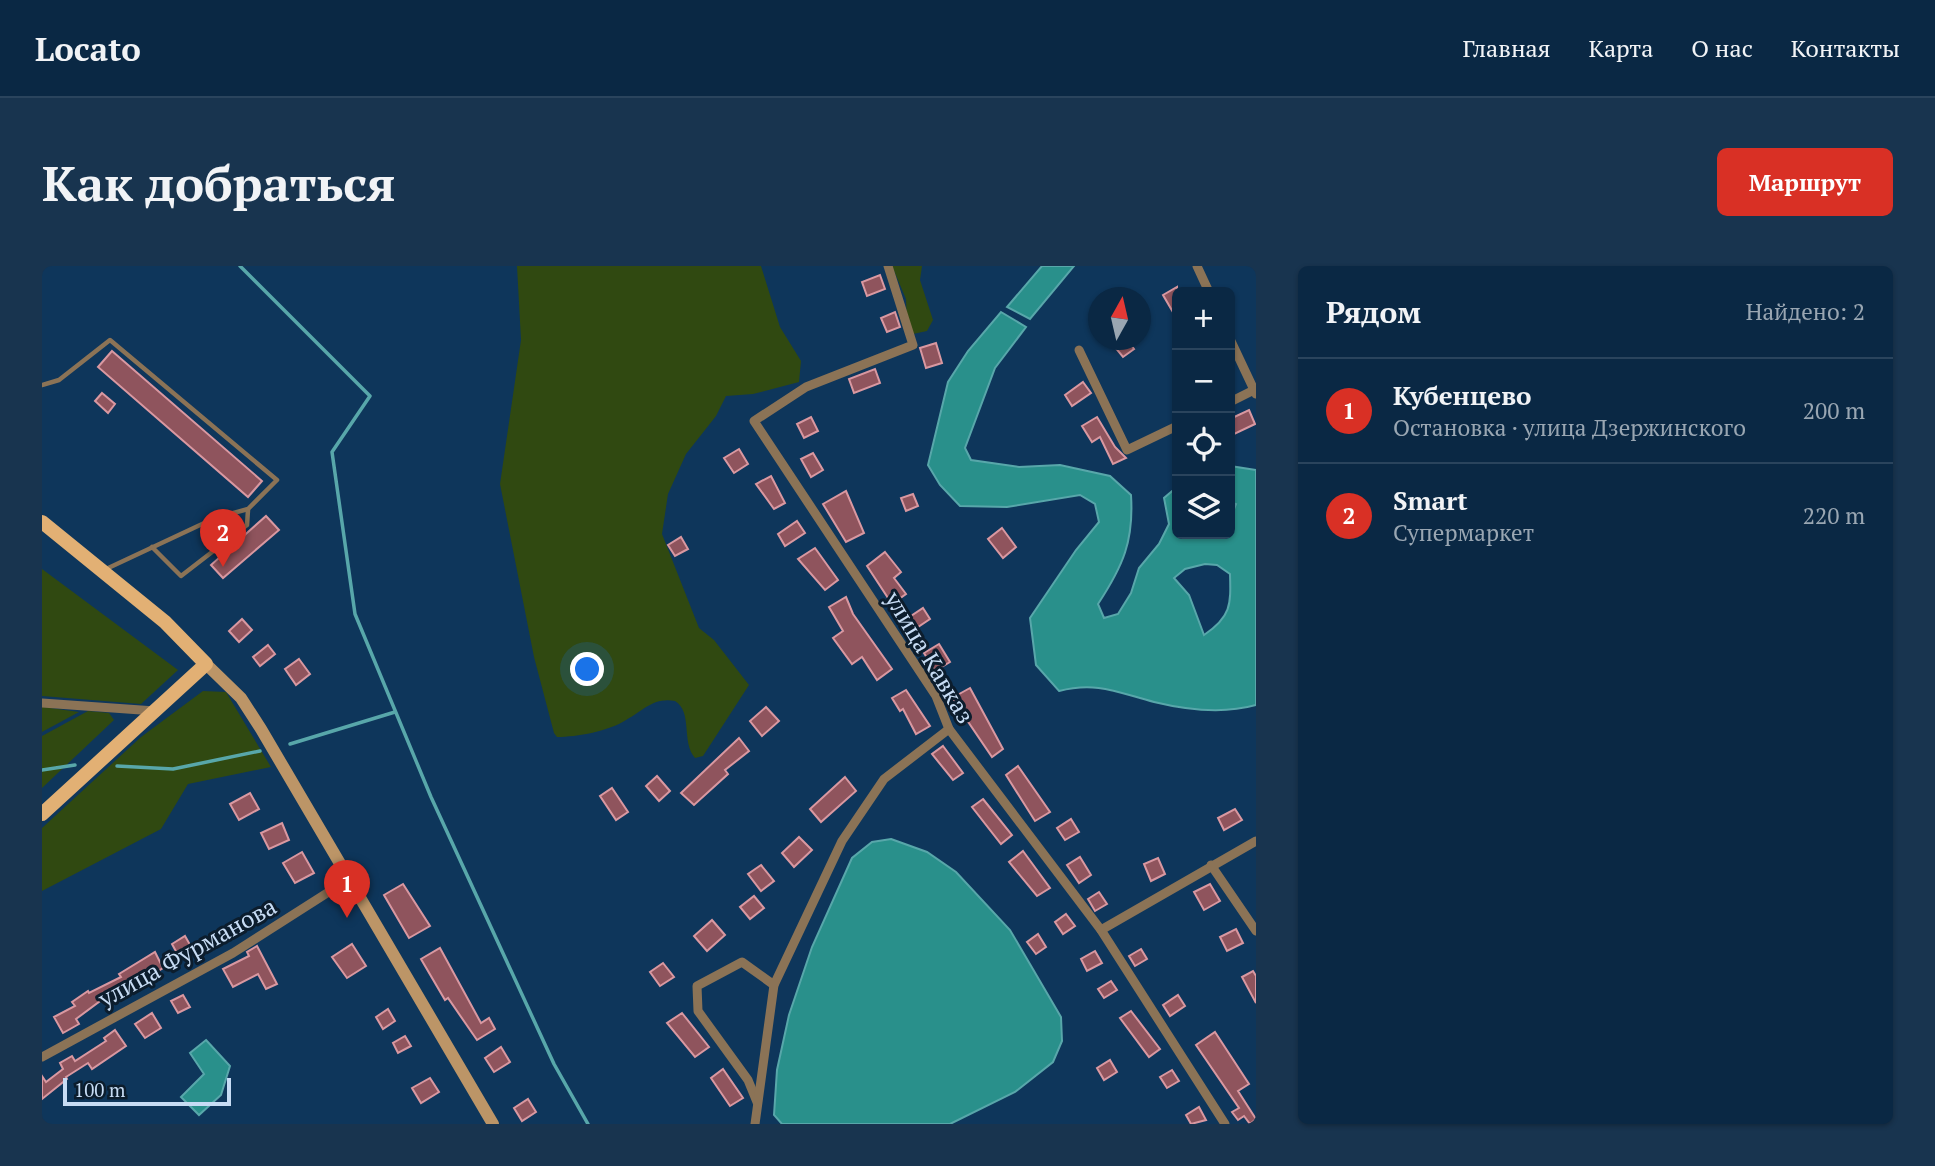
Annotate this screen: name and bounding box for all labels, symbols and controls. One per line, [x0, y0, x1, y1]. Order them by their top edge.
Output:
text: Locato [35, 27, 141, 70]
text: Главная [1462, 32, 1550, 64]
text: Карта [1588, 32, 1653, 64]
text: О нас [1691, 32, 1753, 64]
text: Контакты [1791, 32, 1900, 64]
button: Маршрут [1717, 148, 1893, 216]
text: Как добраться [42, 150, 396, 215]
north arrow [1088, 287, 1151, 350]
map controls [1172, 287, 1235, 539]
button: + [1172, 287, 1235, 350]
text: Рядом [1326, 292, 1421, 332]
text: Найдено: 2 [1746, 296, 1865, 327]
button: − [1172, 350, 1235, 413]
text: Кубенцево [1393, 378, 1532, 412]
text: 1 [1343, 395, 1356, 426]
text: 200 m [1803, 395, 1865, 426]
text: Остановка · улица Дзержинского [1393, 412, 1746, 443]
button: locate [1172, 413, 1235, 476]
button: layers [1172, 476, 1235, 539]
text: Smart [1393, 483, 1468, 517]
text: 2 [1343, 500, 1356, 531]
text: 220 m [1803, 500, 1865, 531]
pin: 2 [200, 509, 246, 567]
text: Супермаркет [1393, 517, 1534, 548]
street label: улица Кавказ [877, 584, 982, 729]
your location [570, 652, 604, 686]
pin: 1 [324, 860, 370, 918]
street label: улица Фурманова [91, 890, 282, 1015]
scale bar [63, 1075, 231, 1107]
text: 100 m [74, 1077, 125, 1102]

